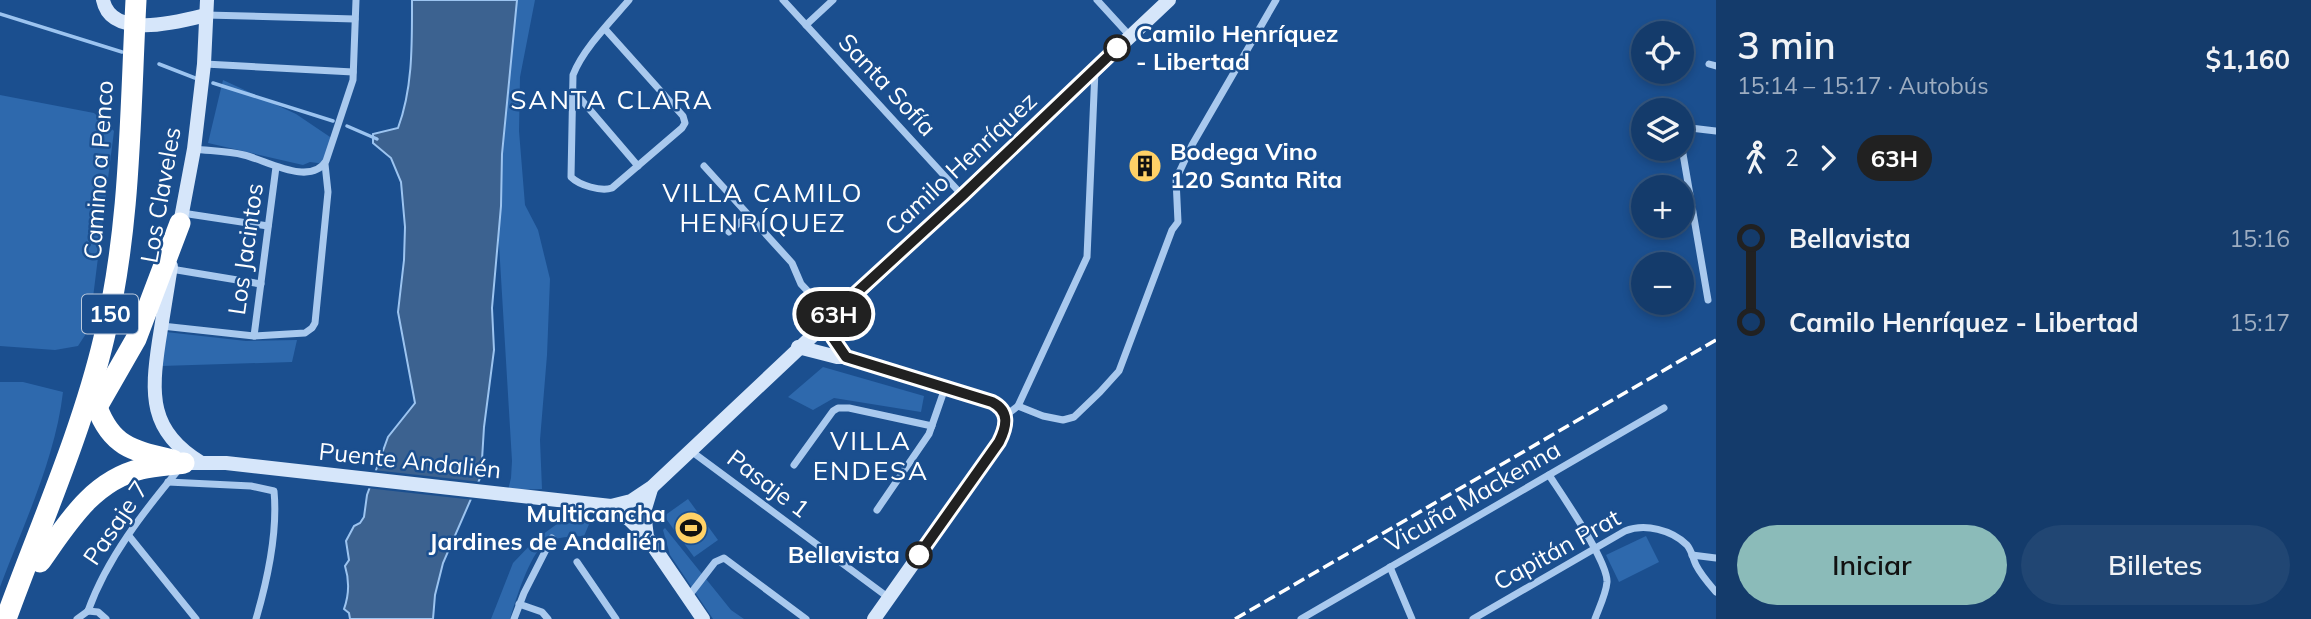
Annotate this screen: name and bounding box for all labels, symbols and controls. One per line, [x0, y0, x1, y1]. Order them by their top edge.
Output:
place label: Camilo Henríquez - Libertad [1136, 18, 1338, 76]
map controls [1631, 21, 1694, 315]
button: locate [1631, 21, 1694, 84]
text: 3 min [1737, 21, 1836, 69]
street label: Santa Sofía [833, 27, 943, 142]
marker: Camilo Henríquez - Libertad [1104, 35, 1130, 61]
text: $1,160 [2206, 43, 2290, 76]
text: 15:14 – 15:17 · Autobús [1737, 71, 1989, 100]
street label: Camino a Penco [77, 79, 119, 260]
district label: SANTA CLARA [510, 83, 714, 116]
street label: Camilo Henríquez [878, 85, 1042, 241]
button: layers [1631, 98, 1694, 161]
street label: Los Claveles [133, 124, 187, 265]
place label: Bodega Vino 120 Santa Rita [1170, 136, 1342, 194]
icon: walk [1737, 139, 1775, 177]
icon: forward [1809, 139, 1847, 177]
text: 2 [1785, 143, 1799, 172]
text: 63H [1871, 143, 1918, 173]
building icon: Bodega Vino 120 Santa Rita [1126, 147, 1164, 185]
button: + [1631, 175, 1694, 238]
district label: VILLA CAMILO HENRÍQUEZ [662, 176, 864, 239]
street label: Los Jacintos [221, 181, 269, 317]
text: Bellavista [1789, 222, 1911, 255]
text: 15:16 [2230, 224, 2290, 253]
button: − [1631, 252, 1694, 315]
line badge: 63H [794, 291, 874, 337]
road number: 150 [82, 294, 138, 334]
text: 63H [810, 299, 858, 329]
text: Camilo Henríquez - Libertad [1789, 306, 2139, 339]
text: 15:17 [2230, 308, 2290, 337]
district label: VILLA ENDESA [813, 424, 929, 487]
street label: Vicuña Mackenna [1380, 434, 1565, 558]
street label: Puente Andalién [317, 436, 503, 484]
street label: Pasaje 1 [722, 443, 816, 524]
street label: Pasaje 7 [76, 475, 154, 570]
place label: Multicancha Jardines de Andalién [429, 498, 666, 556]
street label: Capitán Prat [1488, 502, 1625, 596]
sports icon: Multicancha Jardines de Andalién [672, 509, 710, 547]
button: Iniciar [1737, 525, 2007, 605]
button: Billetes [2021, 525, 2290, 605]
place label: Bellavista [788, 539, 900, 569]
marker: Bellavista [906, 542, 932, 568]

